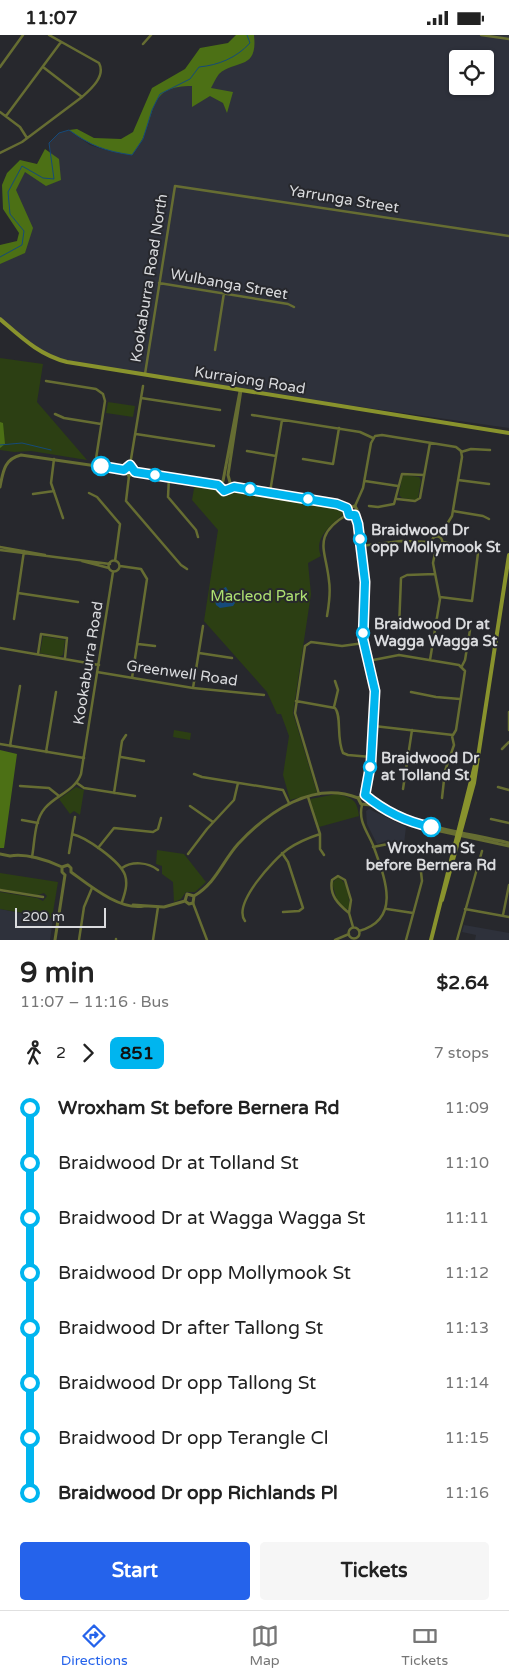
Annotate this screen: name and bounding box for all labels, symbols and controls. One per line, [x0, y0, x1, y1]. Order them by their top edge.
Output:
text: 11:07 [25, 7, 78, 29]
map controls [449, 50, 494, 95]
button: locate [449, 50, 494, 95]
street label: Yarrunga Street [288, 181, 401, 217]
street label: Kookaburra Road North [127, 192, 171, 364]
street label: Wulbanga Street [169, 265, 289, 303]
street label: Kurrajong Road [193, 362, 307, 398]
unlabelled marker [91, 456, 111, 476]
unlabelled marker [148, 468, 162, 482]
unlabelled marker [243, 482, 257, 496]
unlabelled marker [301, 492, 315, 506]
place label: Braidwood Dr opp Mollymook St [371, 521, 501, 557]
marker: Braidwood Dr opp Mollymook St [353, 532, 367, 546]
park label: Macleod Park [210, 587, 308, 605]
street label: Kookaburra Road [69, 600, 107, 726]
place label: Braidwood Dr at Wagga Wagga St [374, 615, 497, 651]
marker: Braidwood Dr at Wagga Wagga St [356, 626, 370, 640]
street label: Greenwell Road [125, 656, 239, 690]
place label: Braidwood Dr at Tolland St [381, 749, 479, 784]
marker: Braidwood Dr at Tolland St [363, 760, 377, 774]
marker: Wroxham St before Bernera Rd [421, 817, 441, 837]
place label: Wroxham St before Bernera Rd [366, 839, 496, 874]
scale bar [15, 905, 106, 928]
text: 200 m [22, 908, 65, 925]
text: 9 min [20, 956, 95, 990]
text: $2.64 [437, 972, 489, 994]
text: 11:07 – 11:16 · Bus [20, 992, 169, 1012]
icon: walk [20, 1039, 48, 1067]
icon: forward [74, 1039, 102, 1067]
text: 851 [120, 1042, 154, 1064]
text: 2 [56, 1043, 66, 1063]
text: 7 stops [434, 1043, 489, 1063]
text: Wroxham St before Bernera Rd [58, 1097, 339, 1119]
text: 11:09 [445, 1098, 489, 1118]
text: Braidwood Dr at Tolland St [58, 1152, 299, 1174]
text: 11:10 [445, 1153, 489, 1173]
text: Braidwood Dr at Wagga Wagga St [58, 1207, 366, 1229]
text: 11:11 [445, 1208, 489, 1228]
text: Braidwood Dr opp Mollymook St [58, 1262, 351, 1284]
text: 11:12 [445, 1263, 489, 1283]
text: Braidwood Dr after Tallong St [58, 1317, 323, 1339]
text: 11:13 [445, 1318, 489, 1338]
text: Braidwood Dr opp Tallong St [58, 1372, 316, 1394]
text: 11:14 [445, 1373, 489, 1393]
text: Braidwood Dr opp Terangle Cl [58, 1427, 328, 1449]
text: 11:15 [445, 1428, 489, 1448]
text: Braidwood Dr opp Richlands Pl [58, 1482, 338, 1504]
text: 11:16 [445, 1483, 489, 1503]
button: Start [20, 1542, 250, 1600]
button: Tickets [260, 1542, 489, 1600]
tab: Directions [61, 1622, 128, 1669]
tab: Map [249, 1622, 280, 1669]
tab: Tickets [401, 1622, 448, 1669]

